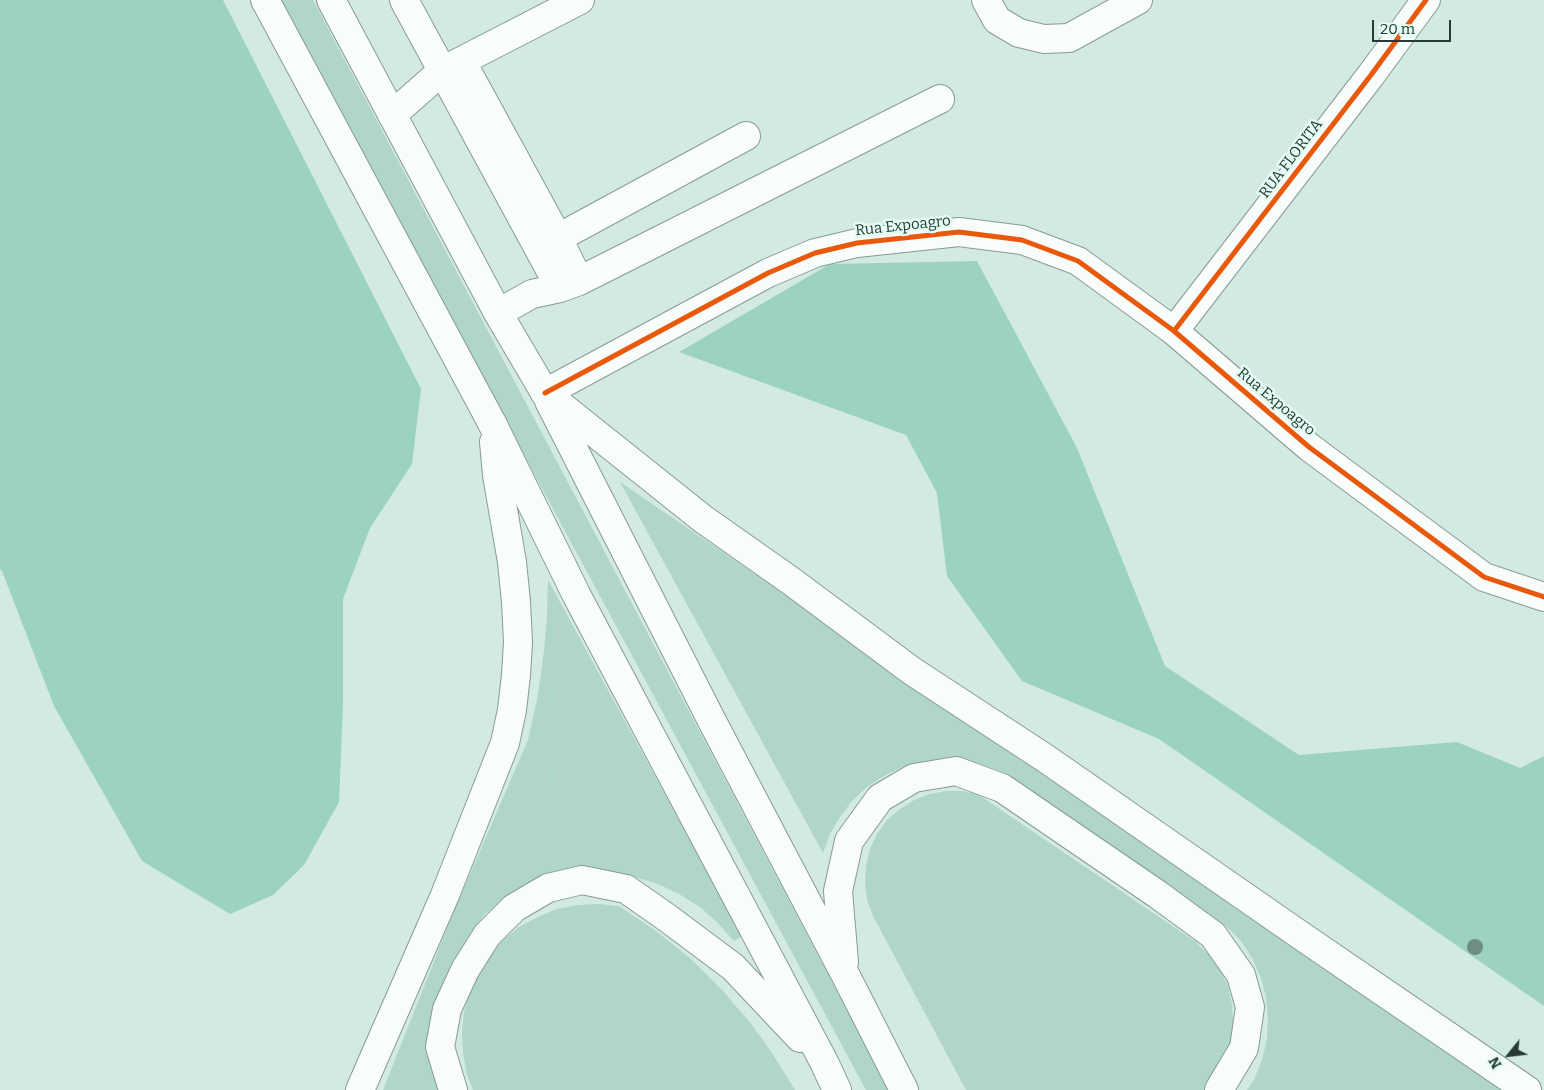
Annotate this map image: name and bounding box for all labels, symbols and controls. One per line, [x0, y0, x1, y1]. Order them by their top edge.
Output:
scale bar [1374, 10, 1453, 42]
text: 20 m [1380, 20, 1415, 38]
street label: RUA FLORITA [1256, 116, 1326, 202]
street label: Rua Expoagro [854, 212, 952, 240]
street label: Rua Expoagro [1233, 364, 1319, 440]
north arrow [1484, 1030, 1534, 1080]
text: N [1485, 1054, 1505, 1071]

